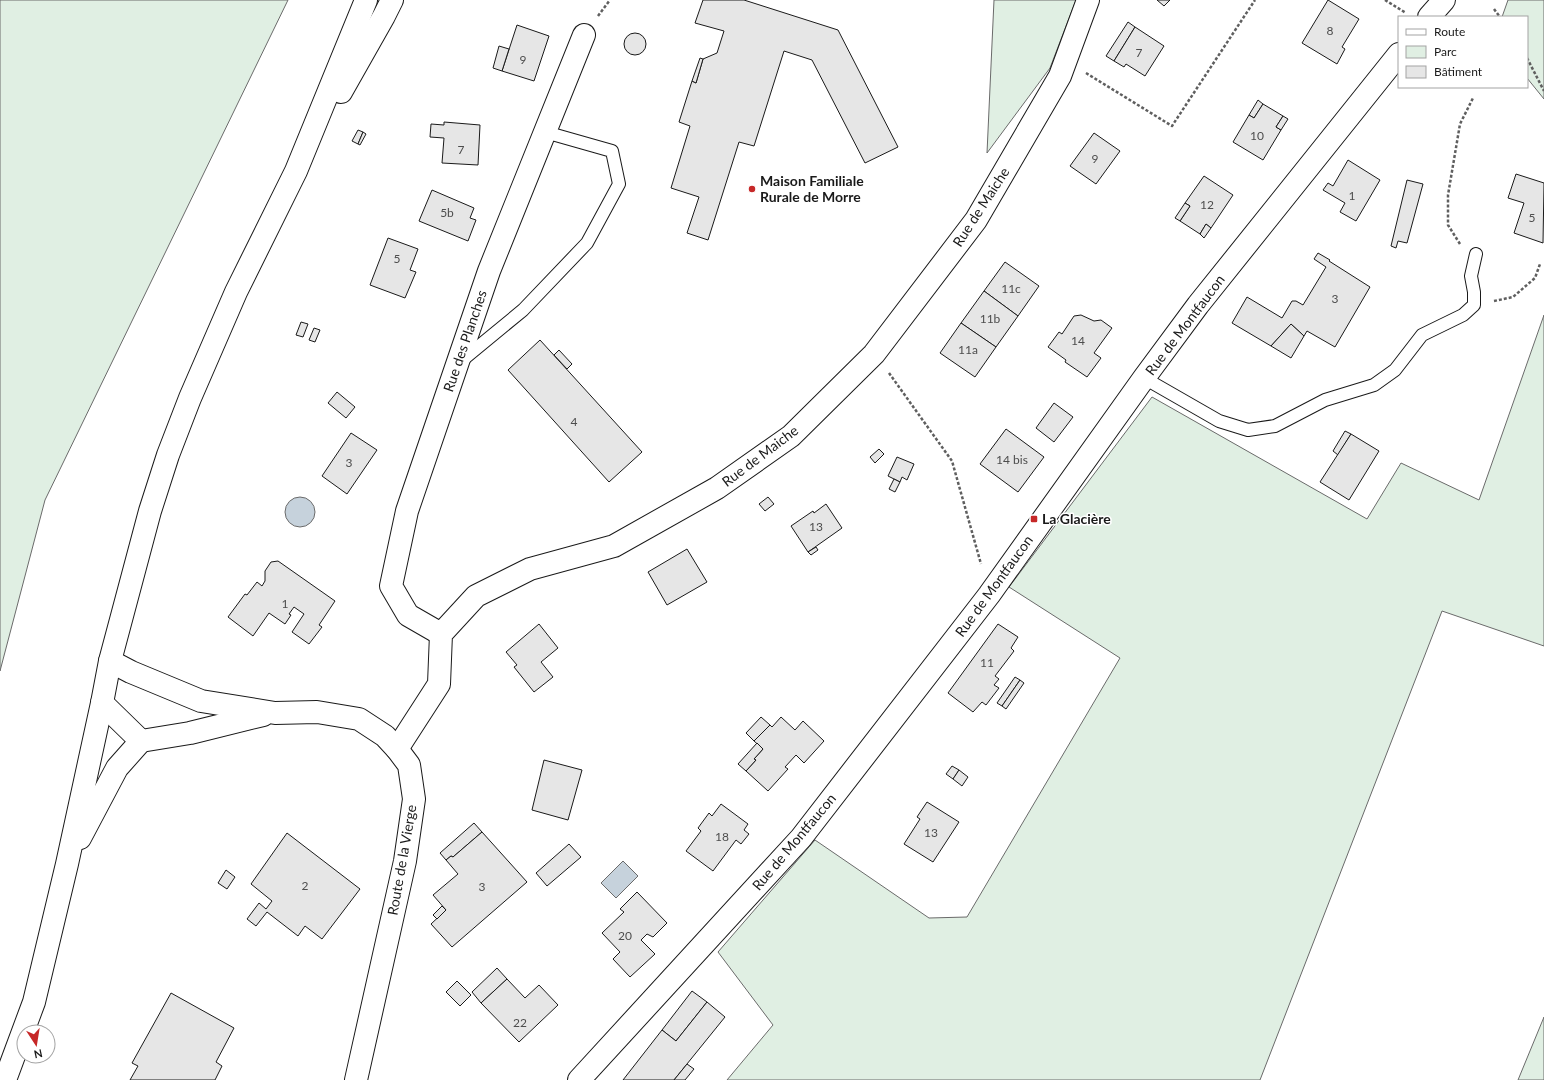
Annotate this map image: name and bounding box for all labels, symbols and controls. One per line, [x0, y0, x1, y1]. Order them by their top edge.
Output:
legend [1398, 16, 1528, 88]
house number: 8 [1327, 23, 1334, 38]
text: Route [1434, 24, 1465, 39]
text: Parc [1434, 44, 1457, 59]
house number: 7 [1136, 45, 1143, 60]
house number: 9 [520, 52, 527, 67]
text: Bâtiment [1434, 64, 1483, 79]
house number: 10 [1250, 128, 1264, 143]
house number: 7 [458, 142, 465, 157]
house number: 9 [1092, 151, 1099, 166]
street label: Rue de Maiche [949, 164, 1013, 250]
place label: Maison Familiale Rurale de Morre [760, 172, 864, 205]
marker: Maison Familiale Rurale de Morre [747, 184, 757, 194]
house number: 1 [1349, 188, 1356, 203]
house number: 12 [1200, 197, 1214, 212]
house number: 5b [440, 205, 454, 220]
house number: 5 [1529, 210, 1536, 225]
house number: 5 [394, 251, 401, 266]
street label: Rue de Montfaucon [1141, 271, 1228, 378]
house number: 11c [1001, 281, 1021, 296]
street label: Rue des Planches [439, 288, 490, 394]
house number: 3 [1332, 291, 1339, 306]
house number: 11b [980, 311, 1001, 326]
house number: 14 [1071, 333, 1085, 348]
house number: 11a [958, 342, 978, 357]
house number: 4 [571, 414, 578, 429]
street label: Rue de Maiche [718, 421, 801, 490]
house number: 14 bis [996, 452, 1028, 467]
house number: 3 [346, 455, 353, 470]
place label: La Glacière [1042, 510, 1111, 527]
marker: La Glacière [1029, 514, 1039, 524]
house number: 13 [809, 519, 823, 534]
street label: Rue de Montfaucon [951, 532, 1036, 640]
house number: 1 [282, 596, 289, 611]
house number: 11 [980, 655, 994, 670]
street label: Rue de Montfaucon [748, 790, 839, 894]
street label: Route de la Vierge [383, 803, 420, 916]
house number: 13 [924, 825, 938, 840]
house number: 18 [715, 829, 729, 844]
house number: 2 [302, 878, 309, 893]
house number: 3 [479, 879, 486, 894]
house number: 20 [618, 928, 632, 943]
house number: 22 [513, 1015, 527, 1030]
north arrow [16, 1024, 56, 1064]
text: N [33, 1047, 44, 1062]

